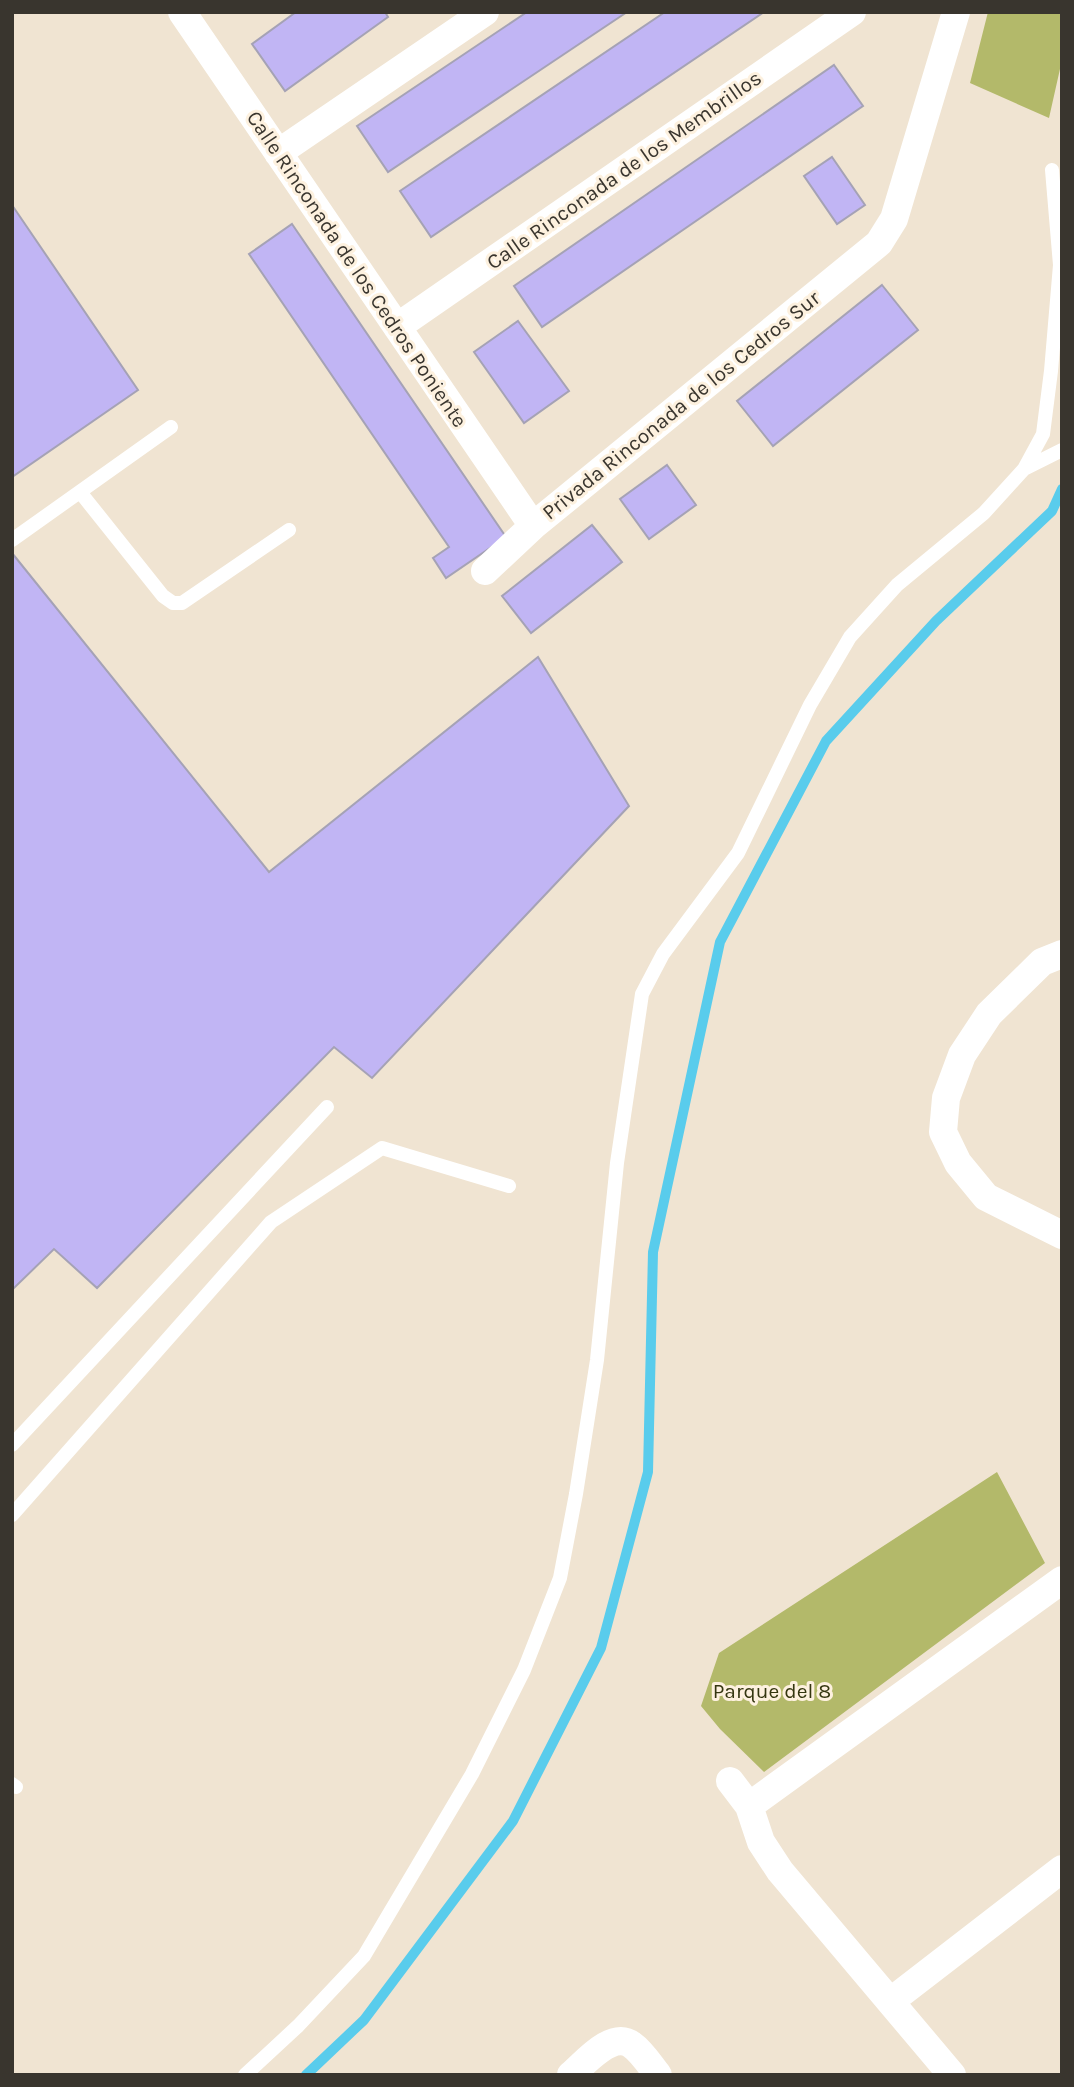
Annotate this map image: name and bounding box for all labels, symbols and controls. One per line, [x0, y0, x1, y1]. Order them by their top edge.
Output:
street label: Calle Rinconada de los Membrillos [482, 66, 766, 274]
street label: Calle Rinconada de los Cedros Poniente [242, 106, 472, 432]
street label: Privada Rinconada de los Cedros Sur [538, 285, 825, 524]
park label: Parque del 8 [713, 1679, 831, 1703]

